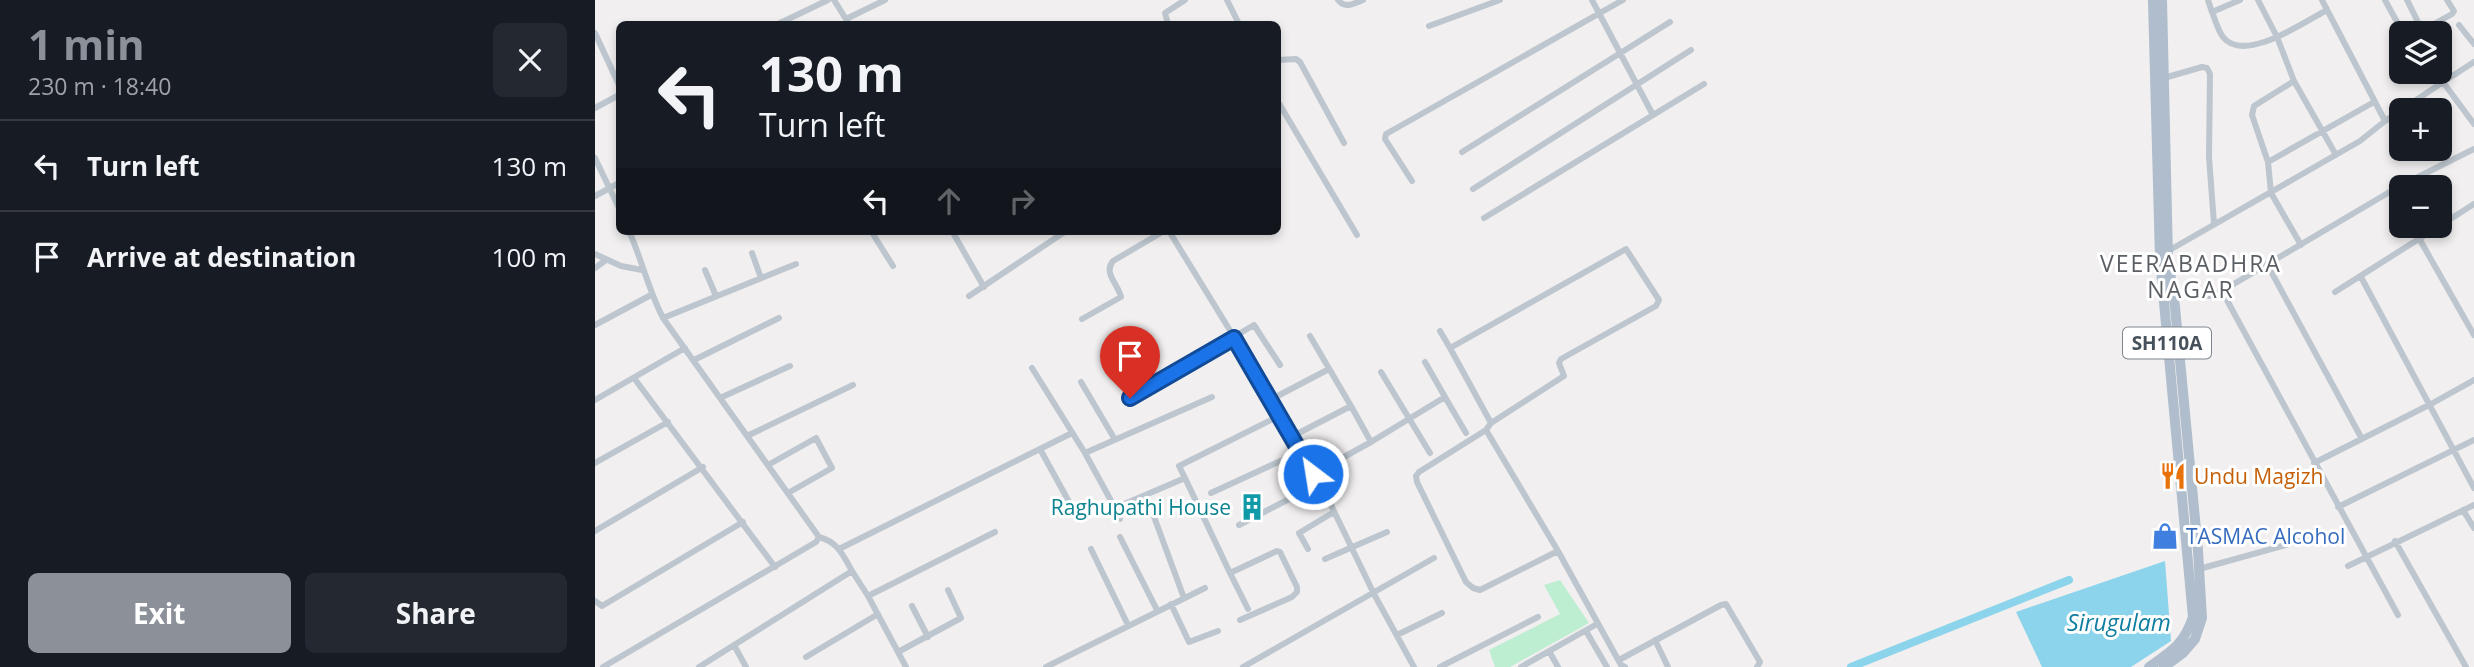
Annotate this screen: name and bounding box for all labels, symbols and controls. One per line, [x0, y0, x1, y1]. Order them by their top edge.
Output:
text: 1 min [28, 15, 145, 72]
map controls [2389, 21, 2452, 238]
button: layers [2389, 21, 2452, 84]
button: close [493, 23, 567, 97]
text: 130 m [759, 40, 904, 106]
icon: left [644, 49, 735, 140]
text: 230 m · 18:40 [28, 70, 171, 102]
button: + [2389, 98, 2452, 161]
text: Turn left [759, 103, 885, 146]
icon: left [28, 147, 66, 185]
text: Turn left [87, 148, 199, 184]
text: 130 m [492, 148, 567, 184]
button: − [2389, 175, 2452, 238]
icon: left [857, 182, 895, 220]
icon: ahead [930, 182, 968, 220]
icon: right [1003, 182, 1041, 220]
icon: arrive [28, 238, 66, 276]
text: Arrive at destination [87, 239, 356, 275]
text: 100 m [492, 239, 567, 275]
district label: VEERABADHRA NAGAR [2100, 247, 2282, 305]
pin [1100, 326, 1160, 398]
road number: SH110A [2123, 328, 2211, 358]
icon: arrive [1111, 337, 1149, 375]
position arrow [1276, 437, 1350, 511]
restaurant icon: Undu Magizh [2158, 461, 2188, 491]
place label: Undu Magizh [2194, 462, 2323, 490]
building icon: Raghupathi House [1237, 492, 1267, 522]
place label: Raghupathi House [1051, 493, 1231, 521]
shop icon: TASMAC Alcohol [2150, 521, 2180, 551]
place label: TASMAC Alcohol [2186, 522, 2345, 550]
button: Exit [28, 573, 291, 653]
button: Share [305, 573, 567, 653]
water label: Sirugulam [2067, 606, 2171, 638]

